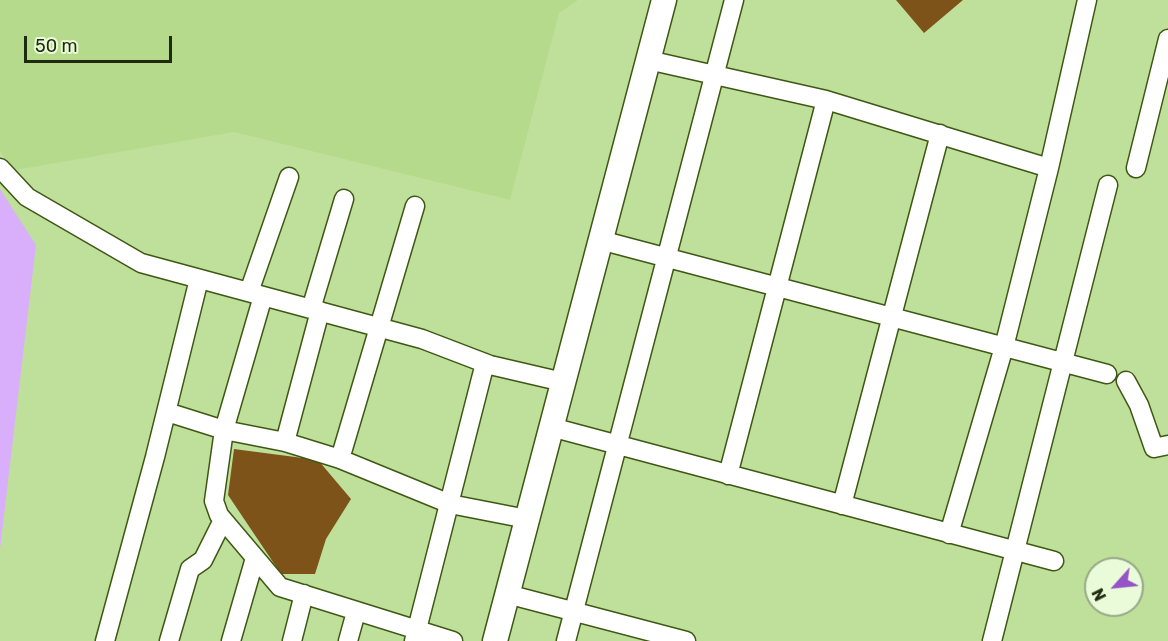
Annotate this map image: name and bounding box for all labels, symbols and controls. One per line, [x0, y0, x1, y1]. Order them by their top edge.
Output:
scale bar [27, 24, 176, 62]
text: 50 m [35, 35, 78, 57]
north arrow [1084, 557, 1144, 617]
text: N [1088, 585, 1110, 604]

